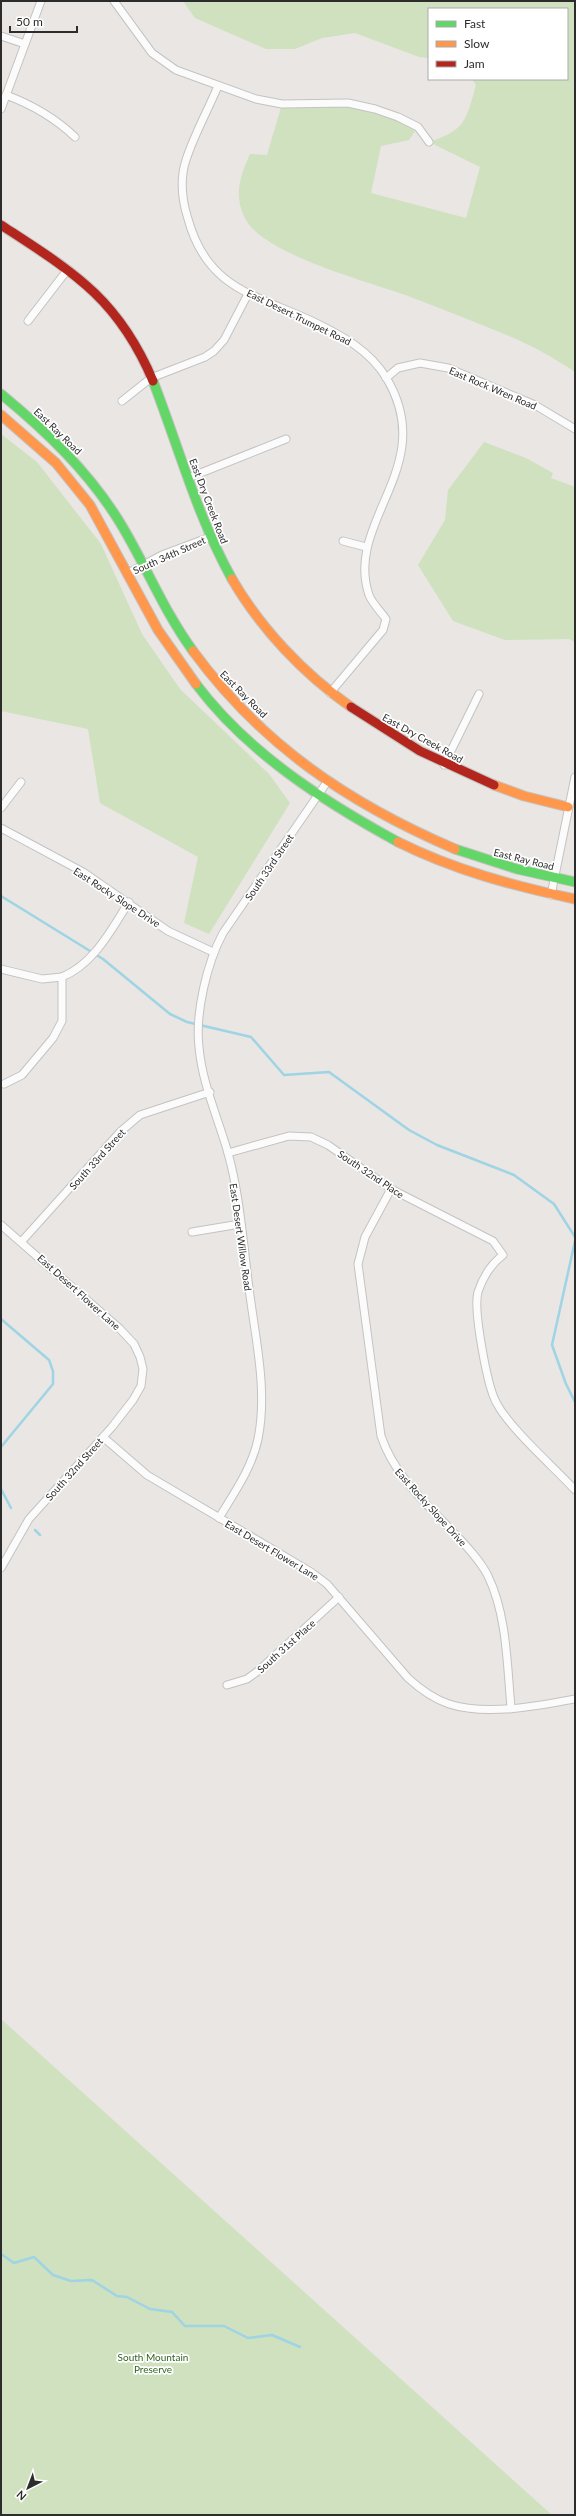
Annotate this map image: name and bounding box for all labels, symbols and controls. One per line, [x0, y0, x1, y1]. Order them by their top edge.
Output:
scale bar [10, 8, 77, 34]
legend [428, 8, 568, 80]
text: 50 m [16, 14, 43, 29]
text: Fast [464, 16, 486, 31]
text: Slow [464, 36, 490, 51]
text: Jam [464, 56, 485, 71]
street label: East Desert Trumpet Road [245, 287, 353, 347]
street label: East Rock Wren Road [447, 364, 539, 412]
street label: East Ray Road [32, 405, 84, 457]
street label: East Dry Creek Road [187, 457, 231, 545]
street label: South 34th Street [131, 533, 207, 576]
street label: East Ray Road [218, 668, 270, 720]
street label: East Dry Creek Road [381, 711, 465, 765]
street label: South 33rd Street [242, 831, 296, 903]
street label: East Ray Road [493, 846, 555, 872]
street label: East Rocky Slope Drive [71, 865, 163, 929]
street label: South 33rd Street [66, 1126, 128, 1192]
street label: South 32nd Place [336, 1148, 406, 1200]
street label: East Desert Willow Road [227, 1182, 255, 1292]
street label: East Desert Flower Lane [35, 1252, 123, 1332]
street label: South 32nd Street [43, 1435, 106, 1503]
street label: East Rocky Slope Drive [393, 1466, 469, 1548]
street label: East Desert Flower Lane [223, 1517, 321, 1583]
street label: South 31st Place [255, 1617, 317, 1675]
park label: South Mountain Preserve [118, 2351, 188, 2375]
north arrow [8, 2468, 48, 2508]
text: N [13, 2488, 28, 2503]

